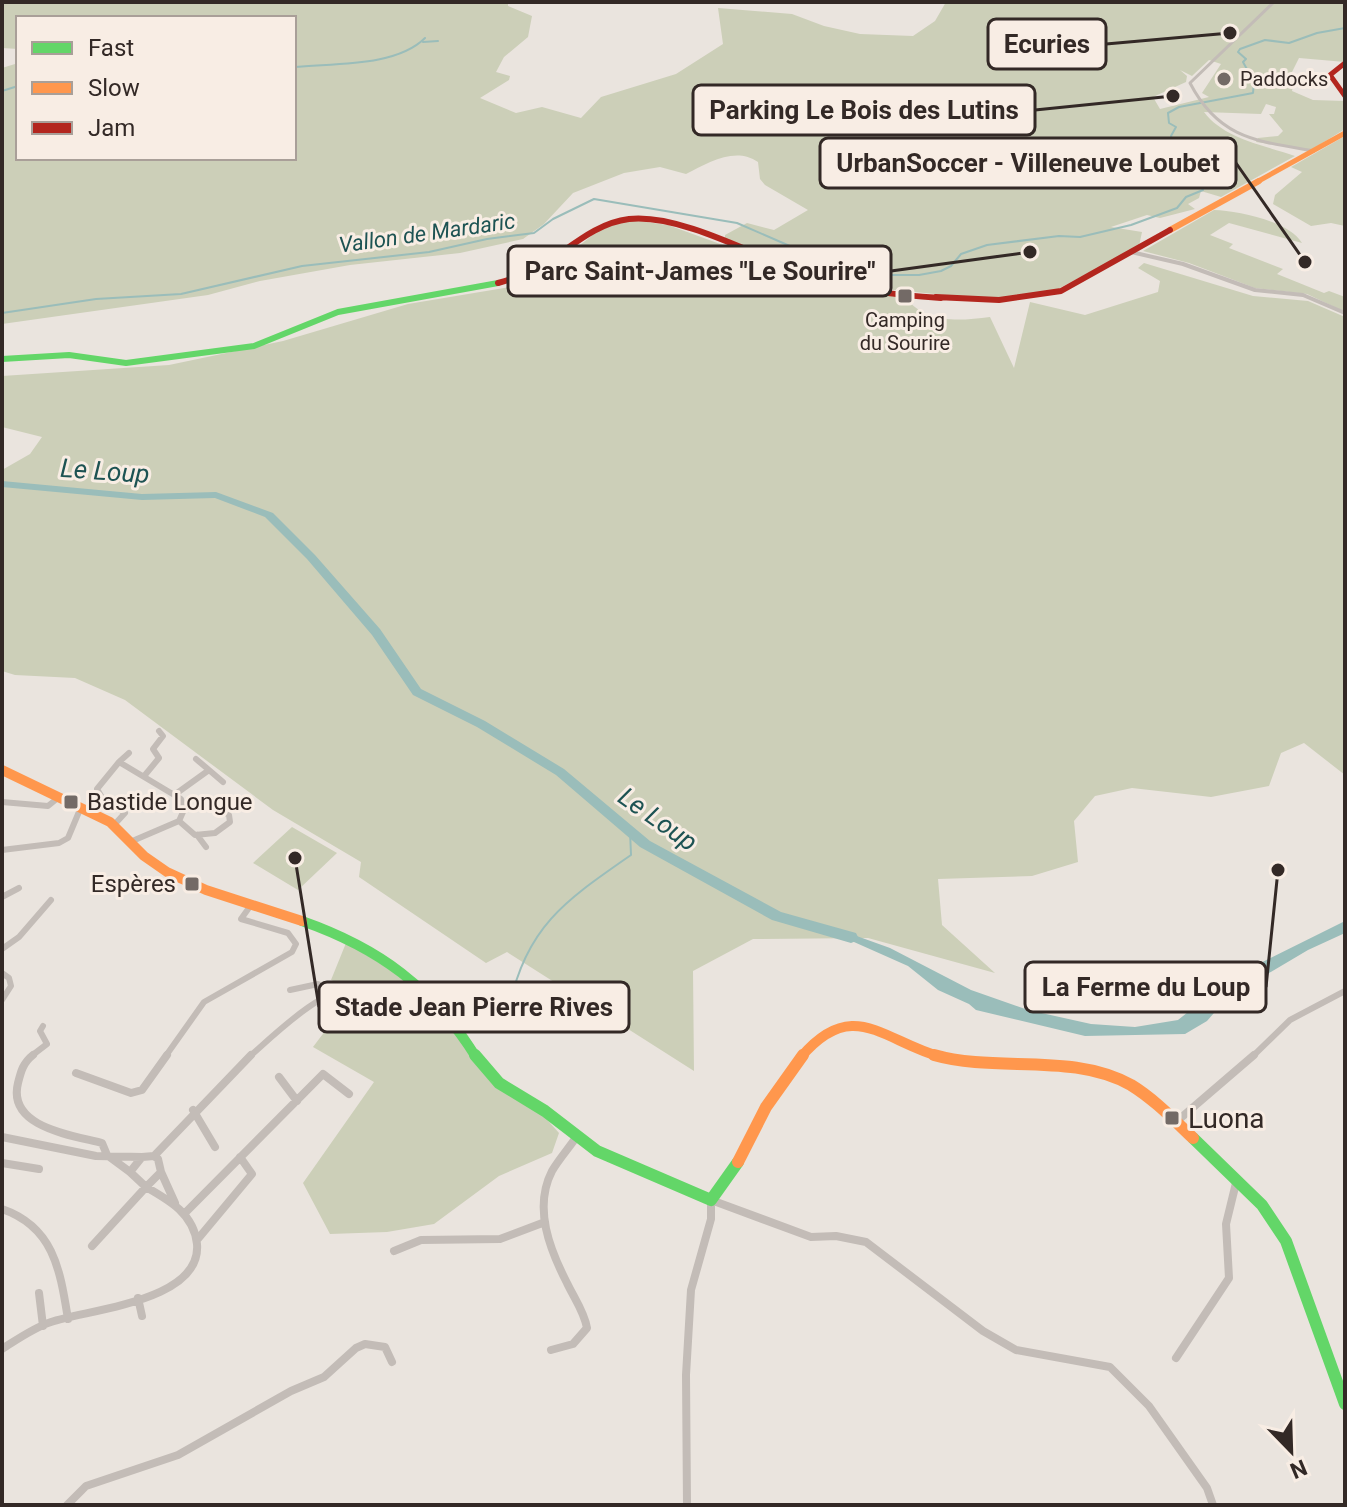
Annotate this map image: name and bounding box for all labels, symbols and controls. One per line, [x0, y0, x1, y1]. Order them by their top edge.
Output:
legend [16, 16, 296, 160]
callout: Ecuries [988, 19, 1106, 69]
text: Ecuries [1004, 29, 1090, 59]
text: Fast [88, 34, 134, 62]
place label: Paddocks [1240, 67, 1328, 91]
marker: Paddocks [1215, 70, 1233, 88]
text: Slow [88, 74, 140, 102]
callout: Parking Le Bois des Lutins [693, 85, 1035, 135]
text: Parking Le Bois des Lutins [709, 95, 1019, 125]
text: Jam [88, 114, 135, 142]
callout: UrbanSoccer - Villeneuve Loubet [820, 138, 1236, 188]
text: UrbanSoccer - Villeneuve Loubet [836, 148, 1220, 178]
water label: Vallon de Mardaric [337, 208, 517, 258]
callout: Parc Saint-James "Le Sourire" [508, 246, 891, 296]
text: Parc Saint-James "Le Sourire" [525, 256, 875, 286]
marker: Camping du Sourire [896, 287, 914, 305]
place label: Camping du Sourire [860, 308, 950, 355]
water label: Le Loup [59, 453, 151, 489]
water label: Le Loup [613, 781, 703, 857]
place label: Bastide Longue [87, 788, 253, 816]
marker: Bastide Longue [62, 793, 80, 811]
place label: Espères [91, 870, 176, 898]
marker: Espères [183, 875, 201, 893]
callout: La Ferme du Loup [1025, 962, 1266, 1012]
text: La Ferme du Loup [1042, 972, 1250, 1002]
callout: Stade Jean Pierre Rives [319, 982, 629, 1032]
text: Stade Jean Pierre Rives [335, 992, 613, 1022]
place label: Luona [1188, 1102, 1265, 1135]
marker: Luona [1163, 1109, 1181, 1127]
north arrow [1251, 1411, 1331, 1491]
text: N [1287, 1454, 1311, 1483]

